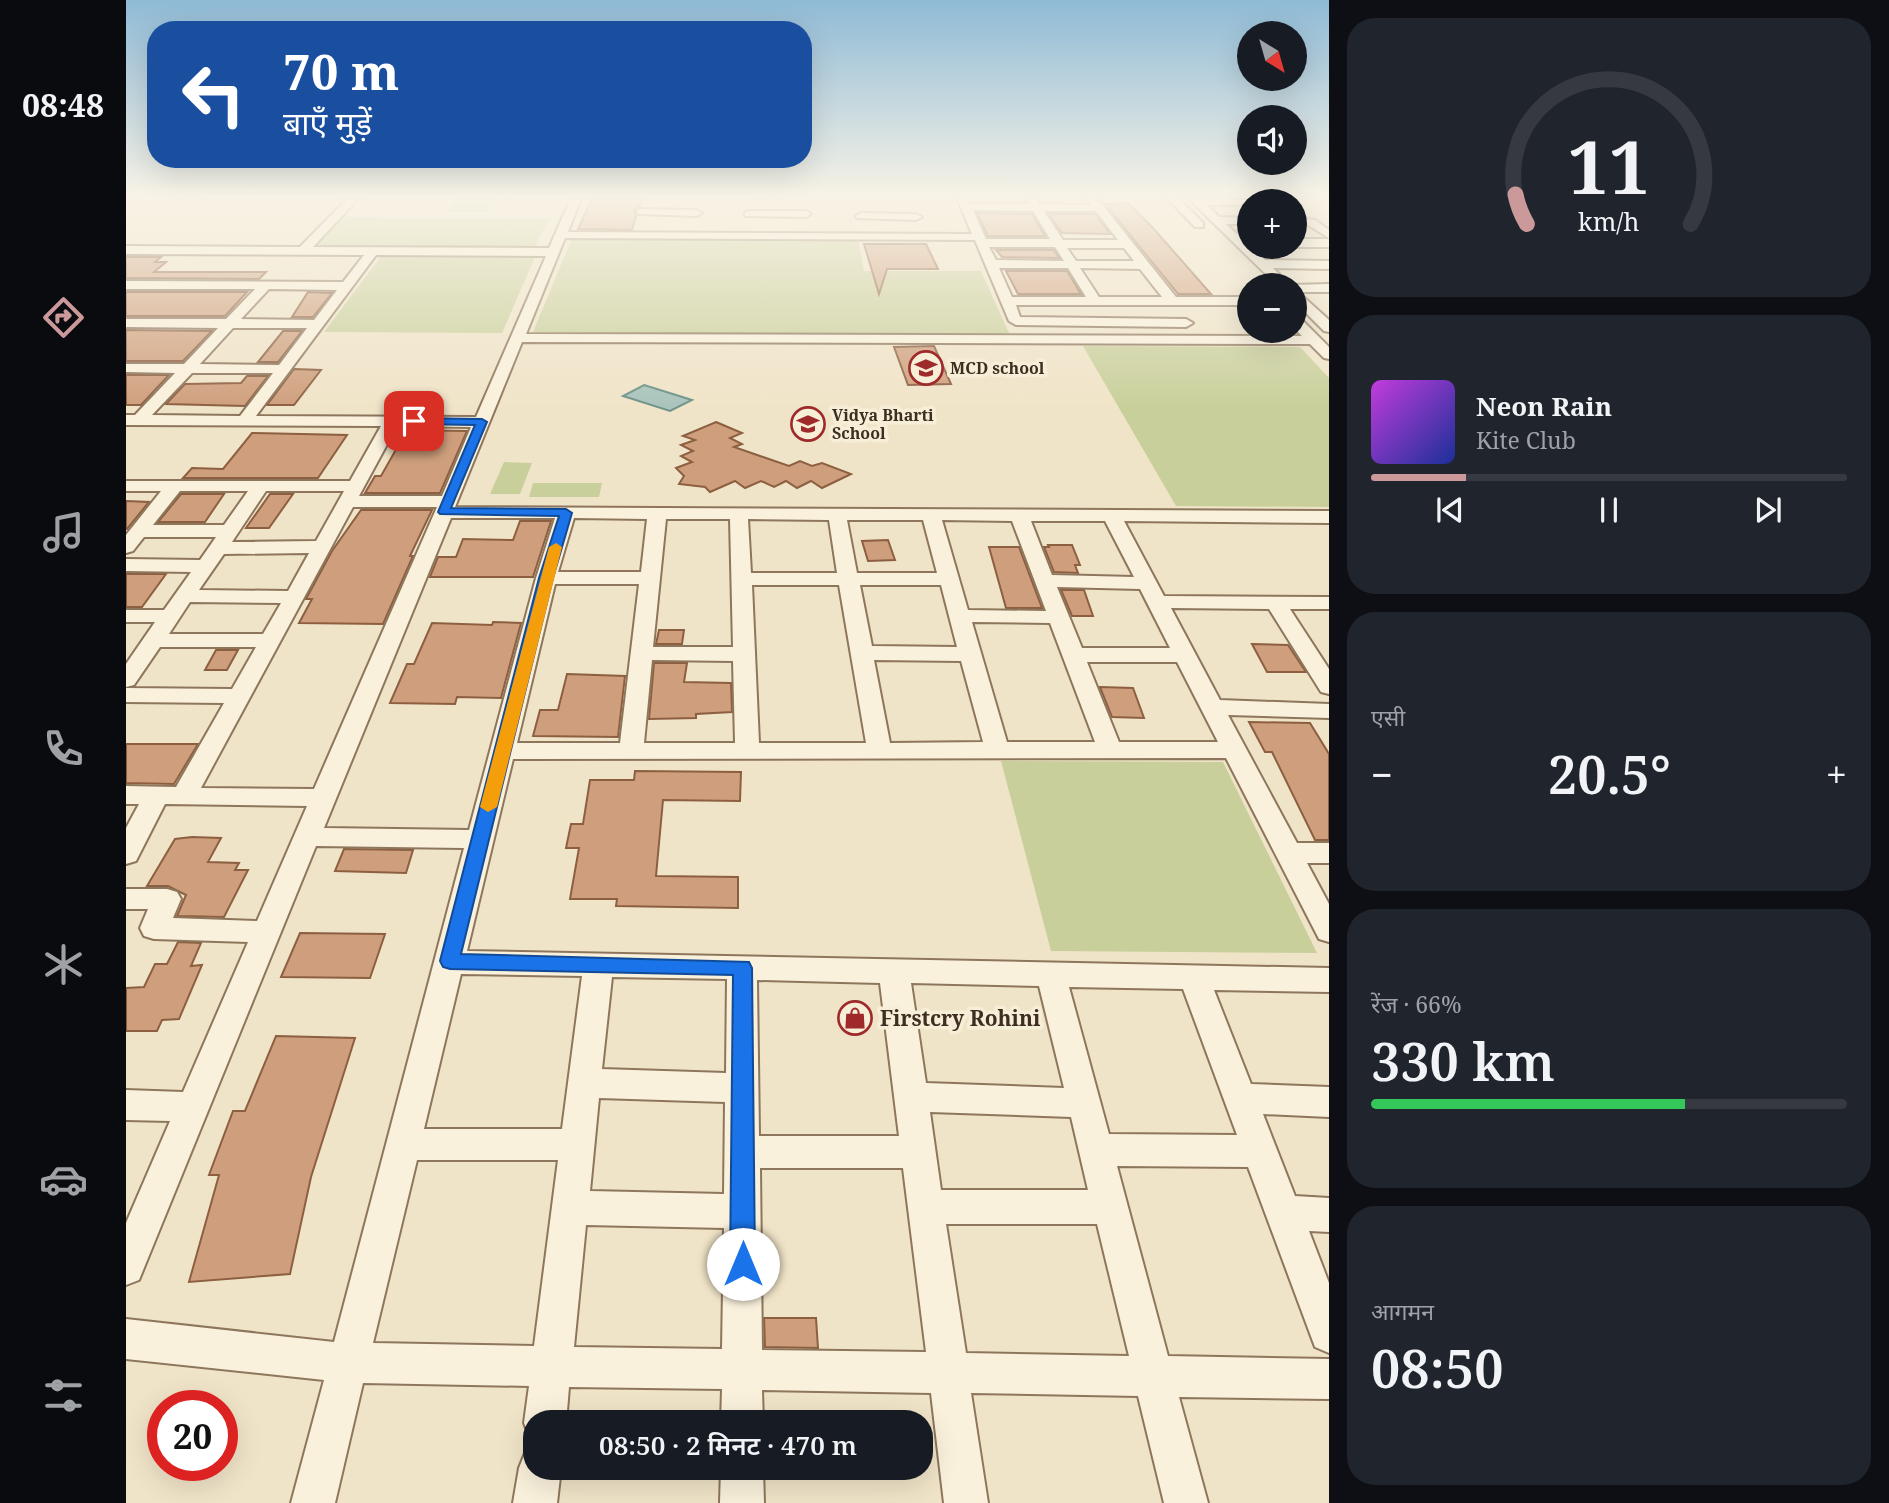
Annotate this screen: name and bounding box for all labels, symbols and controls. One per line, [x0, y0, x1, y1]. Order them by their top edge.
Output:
north arrow [1237, 21, 1307, 91]
map controls [1237, 21, 1307, 343]
text: 70 m [283, 38, 399, 104]
icon: left [168, 49, 259, 140]
text: 08:48 [22, 83, 104, 126]
text: बाएँ मुड़ें [283, 101, 372, 144]
button: sound [1237, 105, 1307, 175]
text: 11 [1568, 116, 1650, 215]
button: + [1237, 189, 1307, 259]
text: km/h [1578, 203, 1640, 237]
button: − [1237, 273, 1307, 343]
icon: directions [39, 293, 88, 342]
school or university icon: MCD school [907, 349, 945, 387]
place label: MCD school [950, 357, 1045, 379]
text: Neon Rain [1476, 388, 1612, 424]
pin [384, 391, 444, 451]
icon: arrive [395, 402, 433, 440]
place label: Vidya Bharti School [832, 404, 934, 444]
school or university icon: Vidya Bharti School [789, 405, 827, 443]
text: Kite Club [1476, 424, 1576, 456]
icon: previous [1431, 491, 1469, 529]
icon: pause [1590, 491, 1628, 529]
icon: next [1749, 491, 1787, 529]
icon: music [39, 508, 88, 557]
text: एसी [1371, 701, 1405, 733]
icon: phone [39, 724, 88, 773]
text: 20.5° [1548, 738, 1671, 809]
text: − [1371, 748, 1393, 800]
text: + [1826, 748, 1847, 800]
icon: climate [39, 940, 88, 989]
text: रेंज · 66% [1371, 988, 1462, 1020]
shop icon: Firstcry Rohini [836, 999, 874, 1037]
place label: Firstcry Rohini [880, 1004, 1041, 1032]
text: 330 km [1371, 1025, 1555, 1096]
icon: car [39, 1155, 88, 1204]
position arrow [706, 1227, 780, 1301]
text: आगमन [1371, 1295, 1434, 1327]
text: 08:50 [1371, 1332, 1504, 1403]
icon: filters [39, 1371, 88, 1420]
speed limit sign: 20 [147, 1390, 238, 1481]
text: 08:50 · 2 मिनट · 470 m [599, 1427, 857, 1463]

